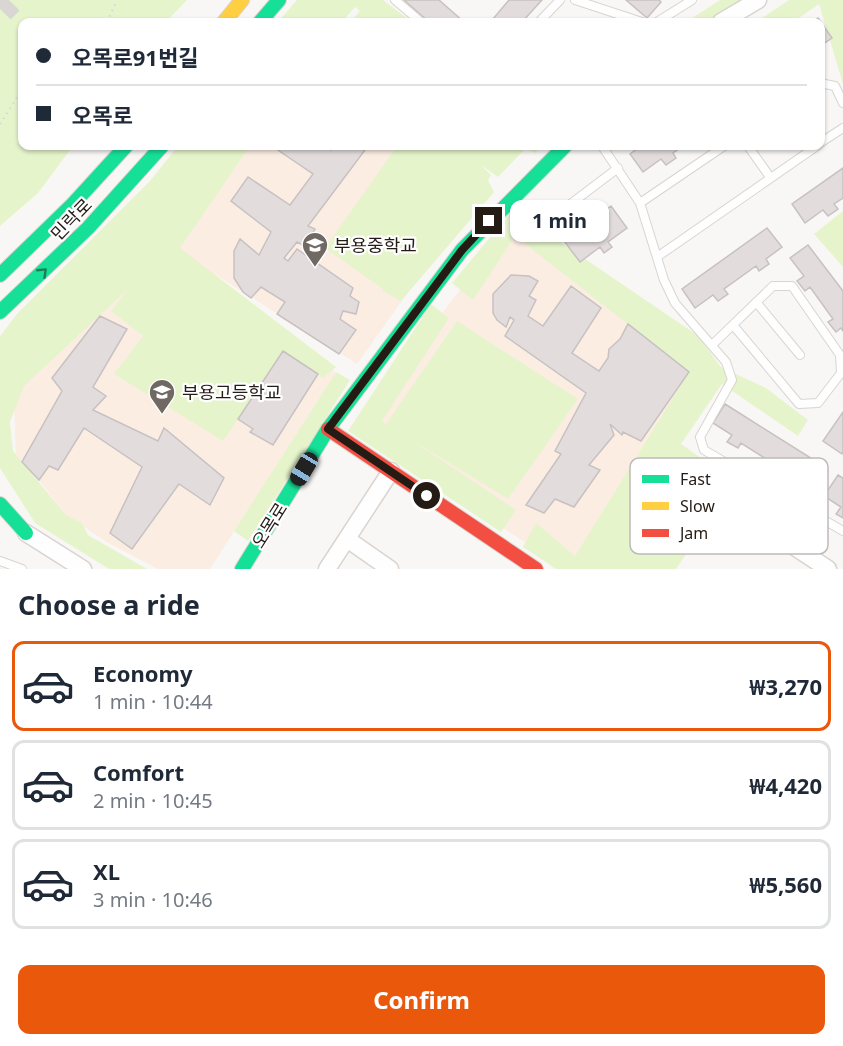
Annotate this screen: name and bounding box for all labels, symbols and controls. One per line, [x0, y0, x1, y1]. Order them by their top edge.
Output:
text: 오목로91번길 [72, 42, 198, 72]
text: 오목로 [72, 100, 133, 130]
street label: 민락로 [45, 193, 97, 245]
callout: 1 min [510, 200, 609, 242]
route end [475, 207, 502, 234]
text: 1 min [532, 207, 587, 234]
school or university icon: 부용중학교 [300, 230, 330, 268]
place label: 부용중학교 [334, 233, 417, 257]
one-way arrow [37, 268, 47, 279]
school or university icon: 부용고등학교 [147, 377, 177, 415]
place label: 부용고등학교 [182, 380, 281, 404]
car [287, 449, 321, 489]
legend [630, 458, 828, 554]
text: Fast [680, 468, 711, 490]
route start [413, 482, 440, 509]
text: Slow [680, 495, 715, 517]
street label: 오목로 [246, 498, 292, 552]
text: Jam [678, 522, 708, 544]
text: Choose a ride [18, 586, 200, 623]
text: Economy [93, 658, 192, 688]
icon: car [21, 659, 75, 713]
text: ₩3,270 [749, 671, 822, 701]
text: 1 min · 10:44 [93, 688, 213, 715]
text: Comfort [93, 757, 184, 787]
icon: car [21, 758, 75, 812]
text: ₩4,420 [749, 770, 822, 800]
text: 2 min · 10:45 [93, 787, 213, 814]
text: XL [93, 856, 120, 886]
icon: car [21, 857, 75, 911]
text: ₩5,560 [749, 869, 822, 899]
text: 3 min · 10:46 [93, 886, 213, 913]
button: Confirm [18, 965, 825, 1034]

